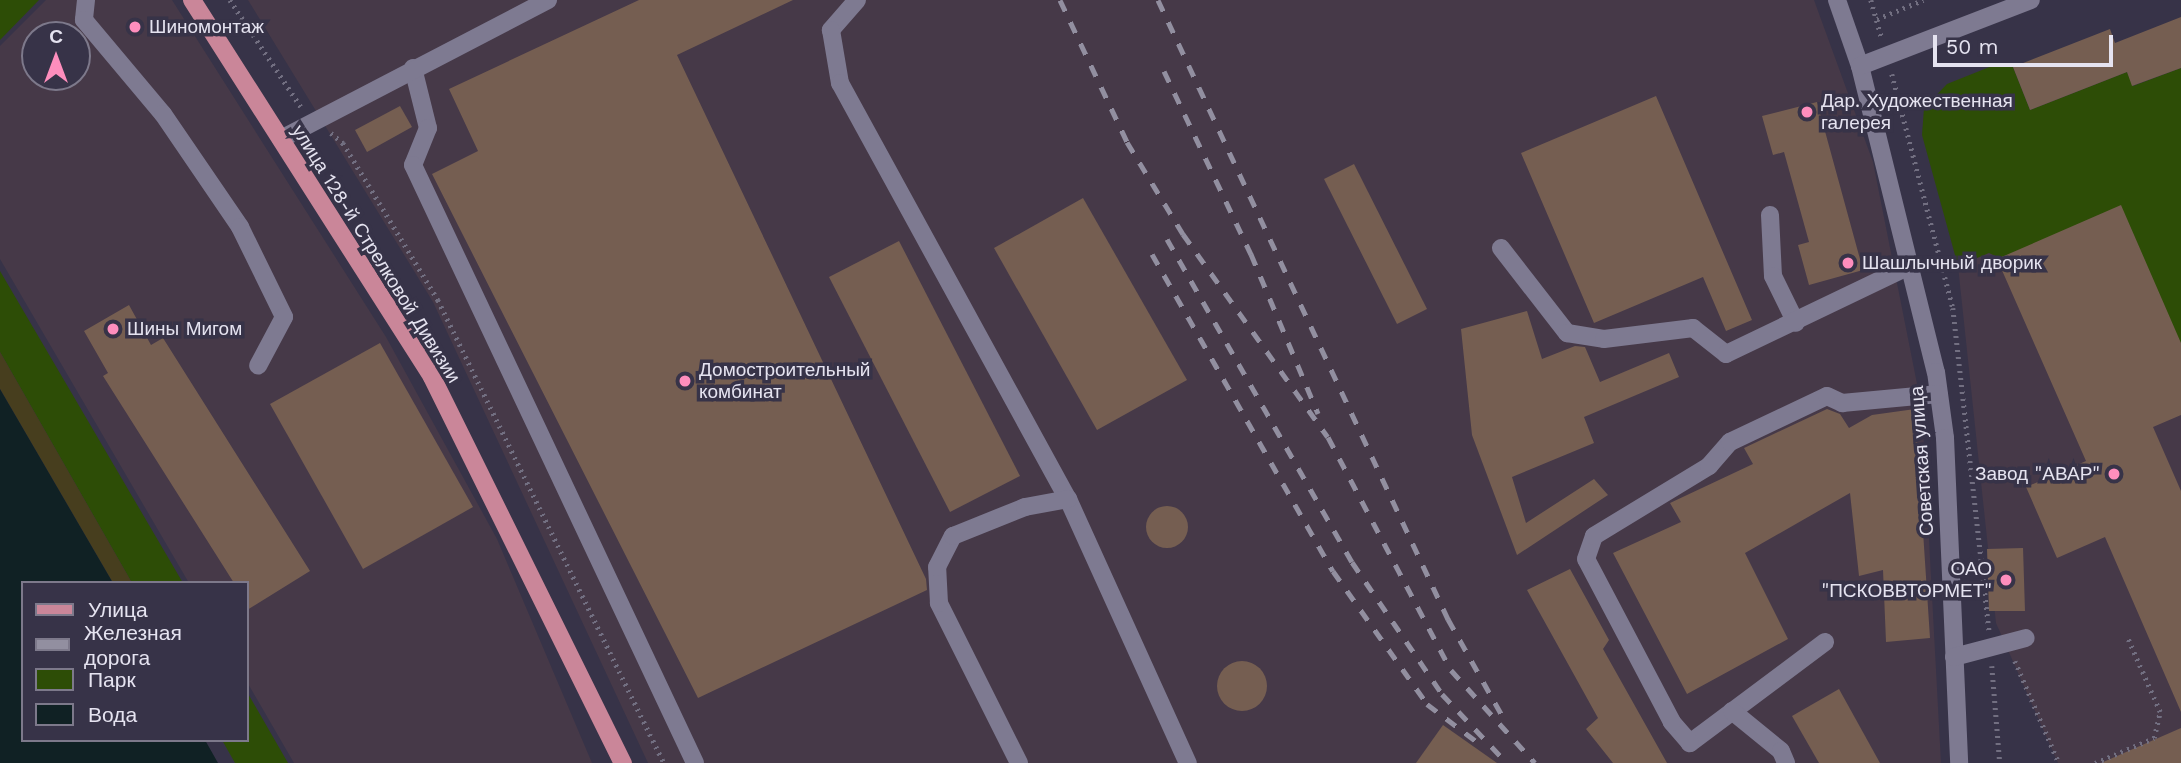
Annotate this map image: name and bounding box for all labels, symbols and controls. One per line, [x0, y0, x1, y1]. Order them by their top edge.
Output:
place label: Шиномонтаж [149, 16, 264, 38]
marker: Шиномонтаж [127, 19, 143, 35]
north arrow [21, 21, 91, 91]
scale bar [1936, 21, 2116, 65]
text: С [49, 25, 63, 48]
text: 50 m [1946, 34, 1998, 59]
place label: Дар. Художественная галерея [1821, 90, 2013, 134]
marker: Дар. Художественная галерея [1799, 104, 1815, 120]
street label: улица 128-й Стрелковой Дивизии [287, 121, 465, 387]
place label: Шашлычный дворик [1862, 252, 2042, 274]
marker: Шашлычный дворик [1840, 255, 1856, 271]
place label: Шины Мигом [127, 318, 242, 340]
marker: Шины Мигом [105, 321, 121, 337]
place label: Домостроительный комбинат [699, 359, 870, 403]
marker: Домостроительный комбинат [677, 373, 693, 389]
street label: Советская улица [1905, 385, 1939, 537]
place label: Завод "АВАР" [1975, 463, 2100, 485]
marker: Завод "АВАР" [2106, 466, 2122, 482]
place label: ОАО "ПСКОВВТОРМЕТ" [1822, 558, 1992, 602]
marker: ОАО "ПСКОВВТОРМЕТ" [1998, 572, 2014, 588]
legend [21, 581, 248, 742]
text: Улица [88, 597, 148, 622]
text: Железная дорога [84, 620, 182, 670]
text: Парк [88, 667, 136, 692]
text: Вода [88, 702, 137, 727]

